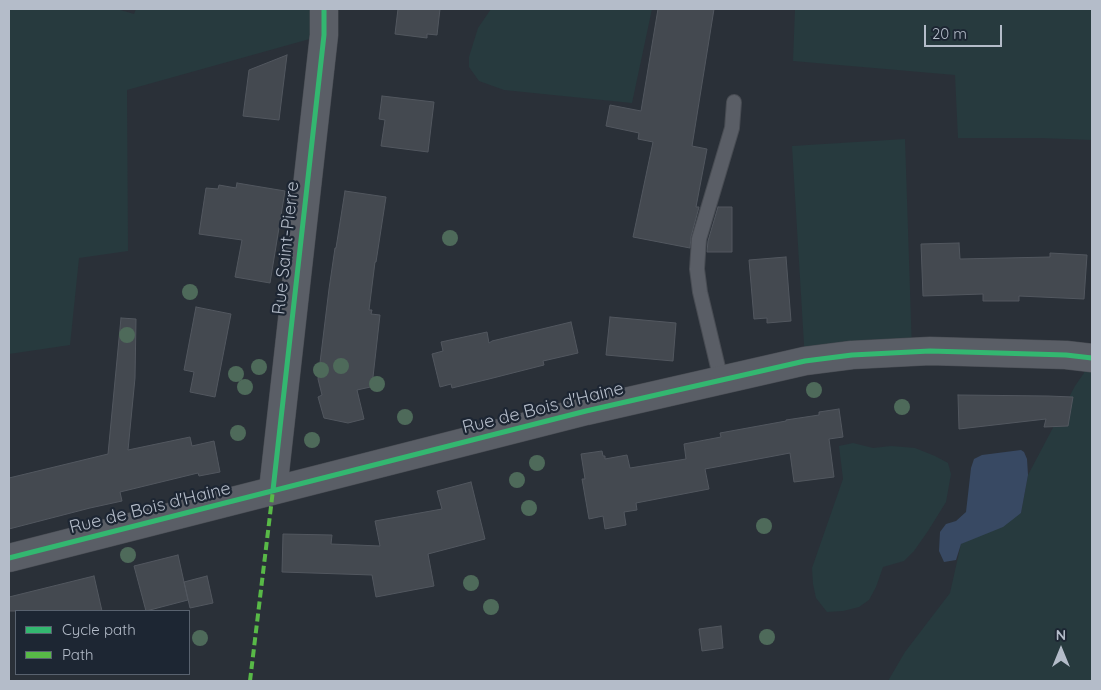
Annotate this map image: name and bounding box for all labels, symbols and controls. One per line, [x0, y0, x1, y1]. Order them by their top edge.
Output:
scale bar [926, 15, 1004, 47]
text: 20 m [932, 24, 967, 43]
street label: Rue Saint-Pierre [268, 180, 304, 316]
street label: Rue de Bois d'Haine [460, 377, 626, 439]
street label: Rue de Bois d'Haine [67, 477, 233, 539]
legend [15, 610, 190, 675]
text: Cycle path [62, 620, 136, 639]
north arrow [1036, 625, 1086, 675]
text: N [1056, 626, 1066, 644]
text: Path [62, 645, 94, 664]

